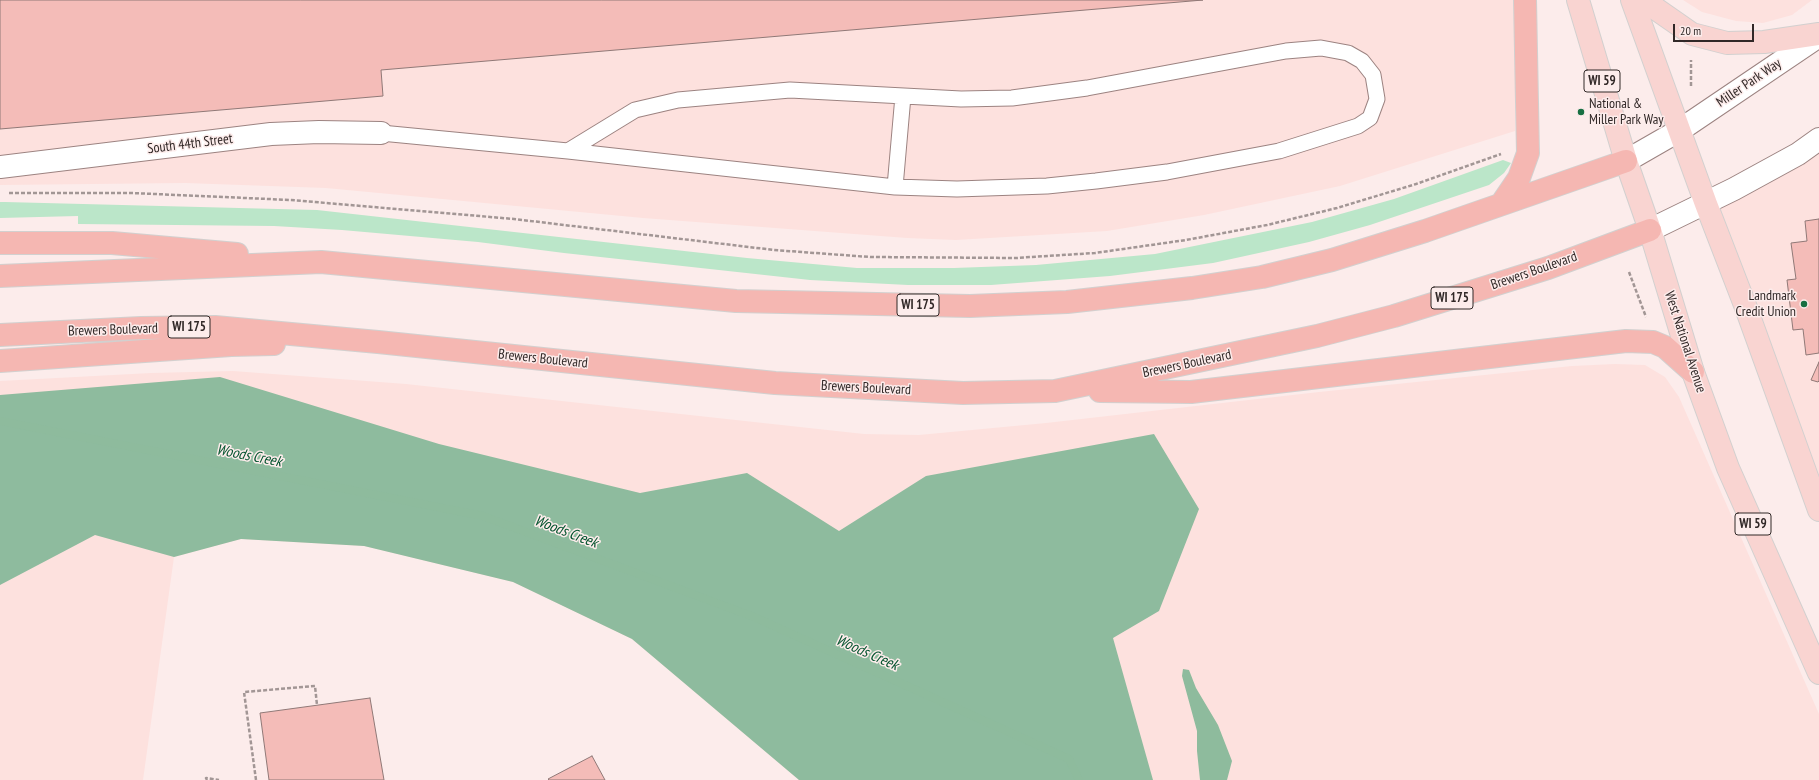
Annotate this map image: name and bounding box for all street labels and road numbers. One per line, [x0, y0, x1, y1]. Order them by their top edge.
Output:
street label: Miller Park Way [1713, 55, 1785, 111]
road number: WI 59 [1584, 70, 1620, 92]
street label: South 44th Street [146, 130, 234, 158]
street label: Brewers Boulevard [1489, 248, 1579, 294]
road number: WI 175 [1431, 287, 1473, 309]
street label: West National Avenue [1661, 289, 1709, 395]
road number: WI 175 [897, 294, 939, 316]
road number: WI 175 [168, 316, 210, 338]
street label: Brewers Boulevard [68, 320, 158, 340]
street label: Brewers Boulevard [497, 346, 589, 372]
street label: Brewers Boulevard [1141, 346, 1233, 382]
street label: Brewers Boulevard [821, 377, 911, 399]
road number: WI 59 [1735, 513, 1771, 535]

